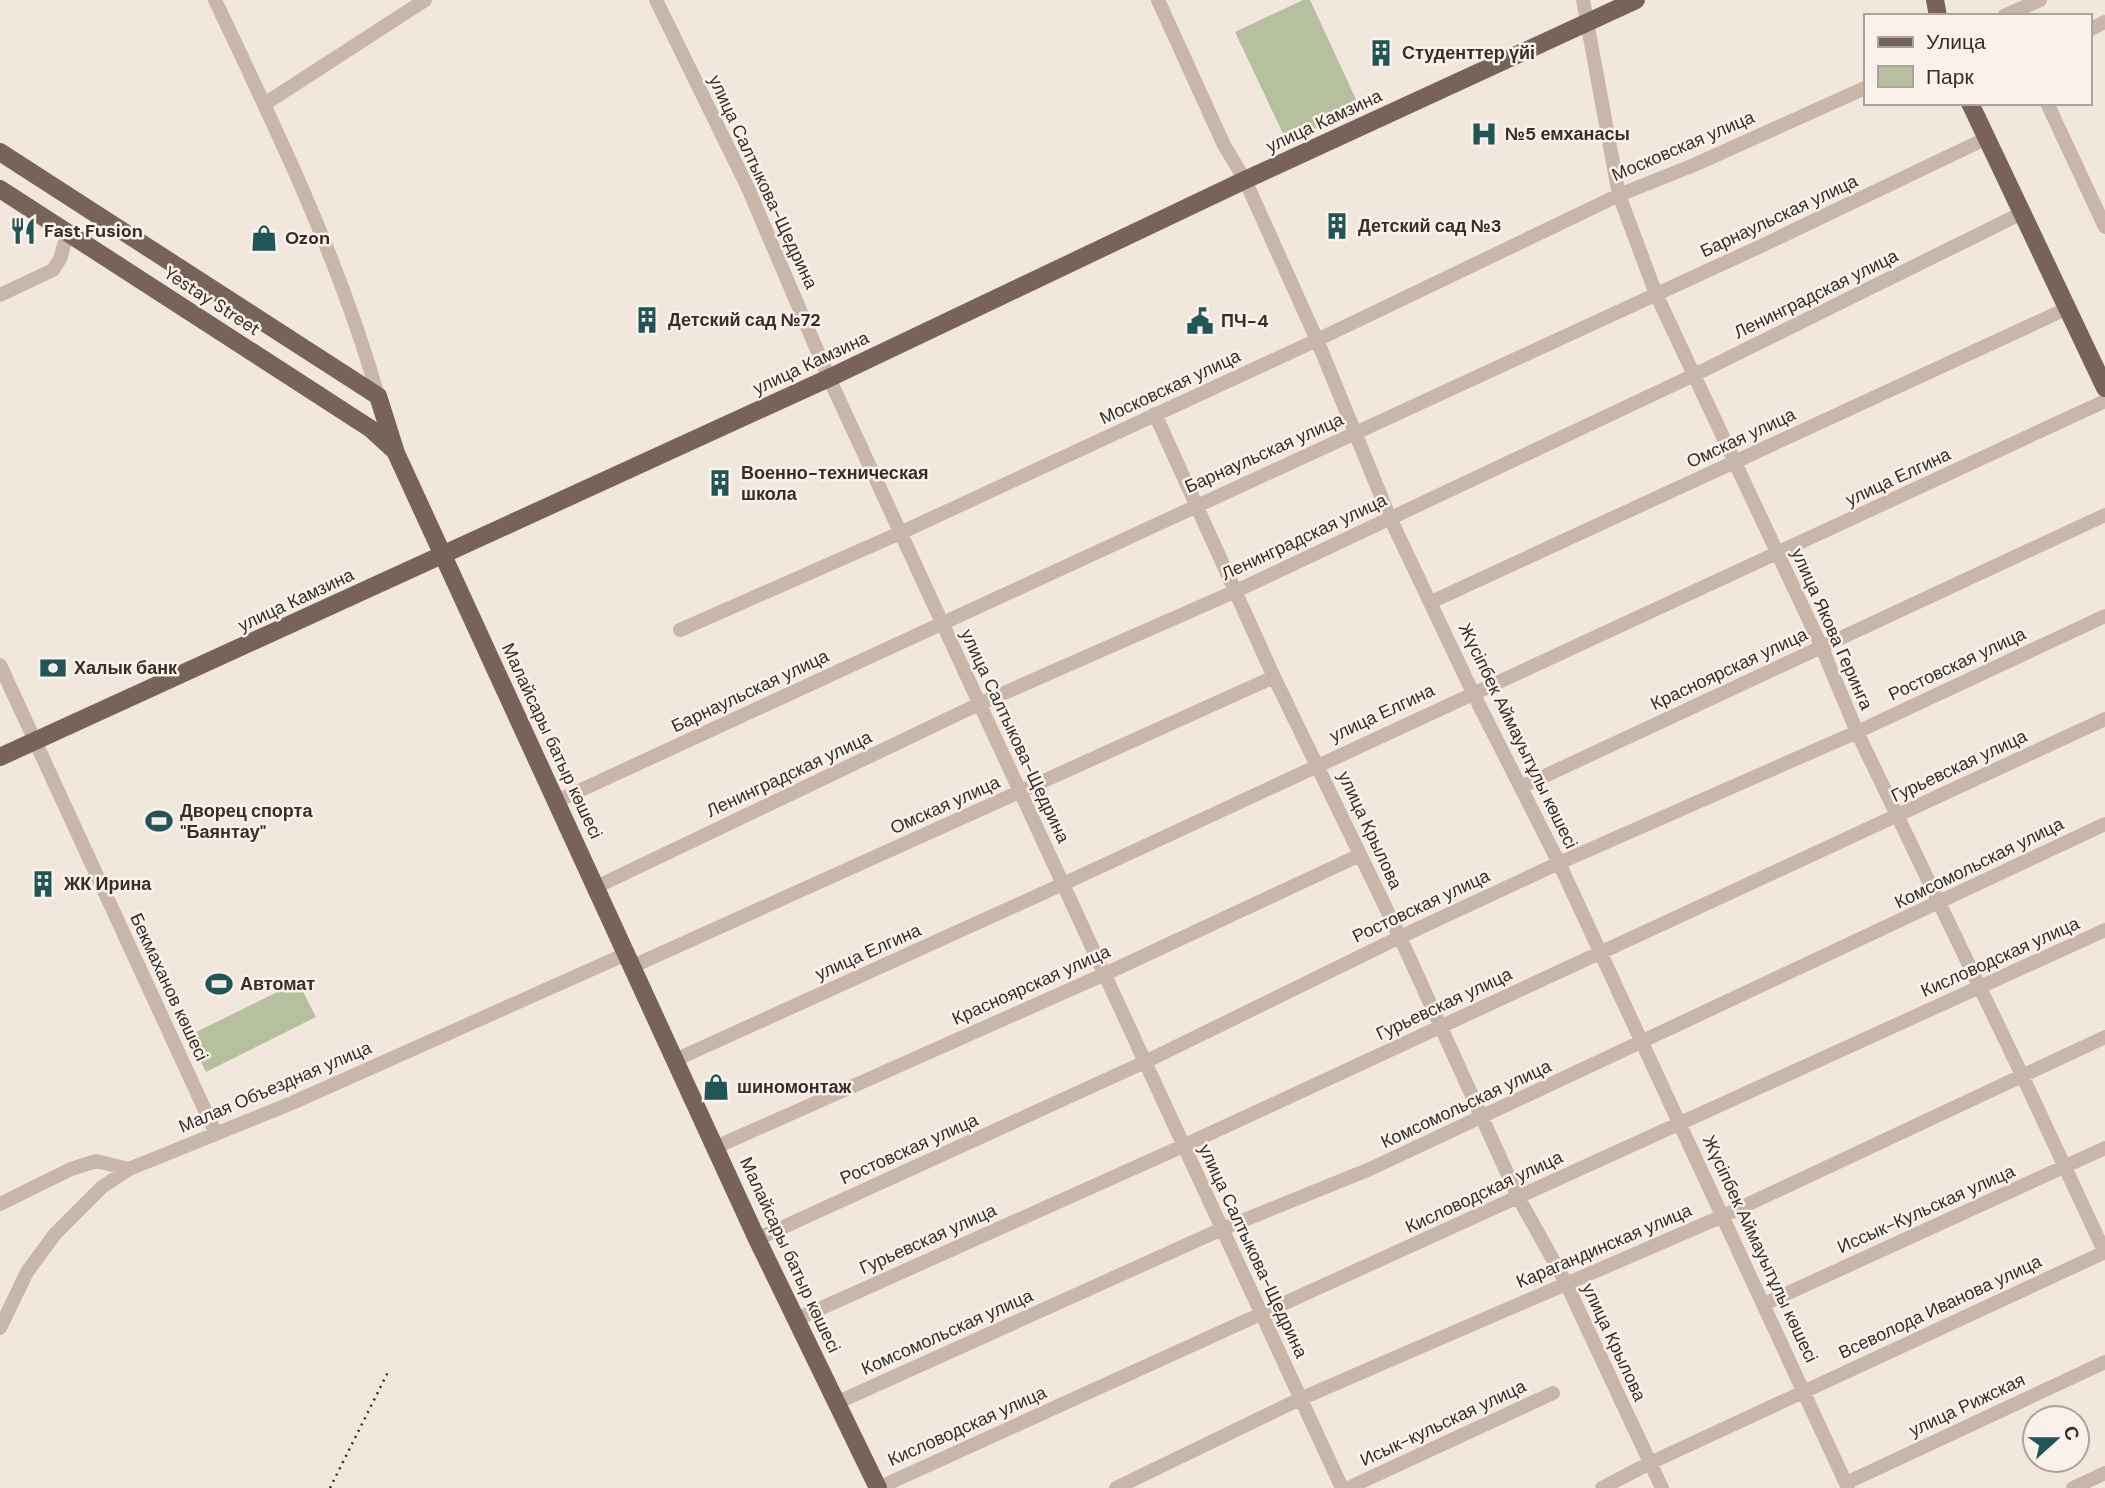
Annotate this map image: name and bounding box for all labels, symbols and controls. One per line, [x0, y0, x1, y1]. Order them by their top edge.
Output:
legend [1864, 14, 2091, 105]
text: Улица [1926, 28, 1986, 56]
building icon: Студенттер үйі [1366, 38, 1396, 68]
place label: Студенттер үйі [1402, 41, 1535, 65]
text: Парк [1926, 63, 1974, 91]
street label: улица Салтыкова-Щедрина [703, 71, 824, 294]
street label: улица Камзина [1262, 83, 1387, 158]
street label: Московская улица [1608, 105, 1759, 187]
hospital icon: №5 емханасы [1469, 119, 1499, 149]
place label: №5 емханасы [1505, 122, 1630, 146]
street label: Барнаульская улица [1696, 168, 1863, 263]
building icon: Детский сад №3 [1322, 211, 1352, 241]
place label: Детский сад №3 [1358, 214, 1502, 238]
restaurant icon: Fast Fusion [8, 216, 38, 246]
place label: Fast Fusion [44, 219, 143, 243]
shop icon: Ozon [249, 223, 279, 253]
place label: Ozon [285, 226, 330, 250]
street label: Ленинградская улица [1730, 243, 1903, 344]
street label: Yestay Street [159, 261, 265, 341]
building icon: Детский сад №72 [632, 305, 662, 335]
public building icon: ПЧ-4 [1185, 306, 1215, 336]
place label: Детский сад №72 [668, 308, 821, 332]
place label: ПЧ-4 [1221, 309, 1269, 333]
street label: улица Камзина [749, 325, 874, 400]
street label: Московская улица [1096, 343, 1245, 430]
street label: Омская улица [1683, 402, 1800, 474]
street label: Барнаульская улица [1181, 407, 1348, 499]
street label: улица Елгина [1842, 442, 1955, 512]
place label: Военно-техническая школа [741, 461, 928, 506]
building icon: Военно-техническая школа [705, 468, 735, 498]
street label: Ленинградская улица [1217, 488, 1392, 586]
street label: улица Якова Геринга [1786, 545, 1879, 714]
street label: улица Камзина [234, 562, 359, 637]
street label: Жүсіпбек Аймауытұлы көшесі [1453, 619, 1583, 853]
street label: Ростовская улица [1884, 621, 2030, 706]
street label: Красноярская улица [1647, 622, 1812, 716]
street label: улица Салтыкова-Щедрина [955, 625, 1076, 848]
street label: Малайсары батыр көшесі [496, 639, 608, 843]
street label: Барнаульская улица [667, 643, 834, 738]
bank icon: Халык банк [38, 653, 68, 683]
place label: Халык банк [74, 656, 178, 680]
street label: улица Елгина [1326, 678, 1439, 748]
street label: Гурьевская улица [1887, 724, 2032, 808]
street label: Ленинградская улица [702, 725, 877, 823]
street label: улица Крылова [1332, 767, 1408, 894]
street label: Омская улица [886, 770, 1005, 840]
place label: Дворец спорта "Баянтау" [180, 799, 313, 844]
sports icon: Дворец спорта "Баянтау" [144, 806, 174, 836]
street label: Комсомольская улица [1890, 811, 2068, 914]
street label: Ростовская улица [1348, 863, 1494, 948]
building icon: ЖК Ирина [28, 869, 58, 899]
place label: ЖК Ирина [63, 872, 152, 896]
street label: Бекмаханов көшесі [124, 909, 214, 1065]
street label: Кисловодская улица [1917, 911, 2084, 1003]
street label: улица Елгина [811, 918, 926, 986]
street label: Красноярская улица [948, 939, 1115, 1031]
street label: Гурьевская улица [1372, 962, 1517, 1046]
sports icon: Автомат [204, 969, 234, 999]
place label: Автомат [240, 972, 315, 996]
street label: Малая Объездная улица [175, 1035, 376, 1139]
street label: Комсомольская улица [1377, 1054, 1556, 1154]
shop icon: шиномонтаж [701, 1072, 731, 1102]
place label: шиномонтаж [737, 1075, 851, 1099]
street label: Ростовская улица [836, 1107, 983, 1190]
street label: Жүсіпбек Аймауытұлы көшесі [1697, 1131, 1823, 1367]
street label: улица Салтыкова-Щедрина [1193, 1140, 1314, 1363]
street label: Кисловодская улица [1401, 1145, 1567, 1239]
street label: Малайсары батыр көшесі [734, 1153, 846, 1357]
street label: Иссык-Кульская улица [1834, 1159, 2019, 1259]
street label: Гурьевская улица [856, 1198, 1001, 1280]
street label: Карагандинская улица [1513, 1198, 1696, 1294]
street label: Всеволода Иванова улица [1835, 1249, 2046, 1365]
street label: улица Крылова [1576, 1279, 1652, 1406]
street label: Комсомольская улица [857, 1283, 1037, 1381]
street label: улица Рижская [1905, 1368, 2029, 1442]
street label: Исык-кульская улица [1356, 1374, 1531, 1472]
street label: Кисловодская улица [884, 1380, 1051, 1472]
north arrow [2021, 1404, 2091, 1474]
text: С [2057, 1422, 2086, 1444]

